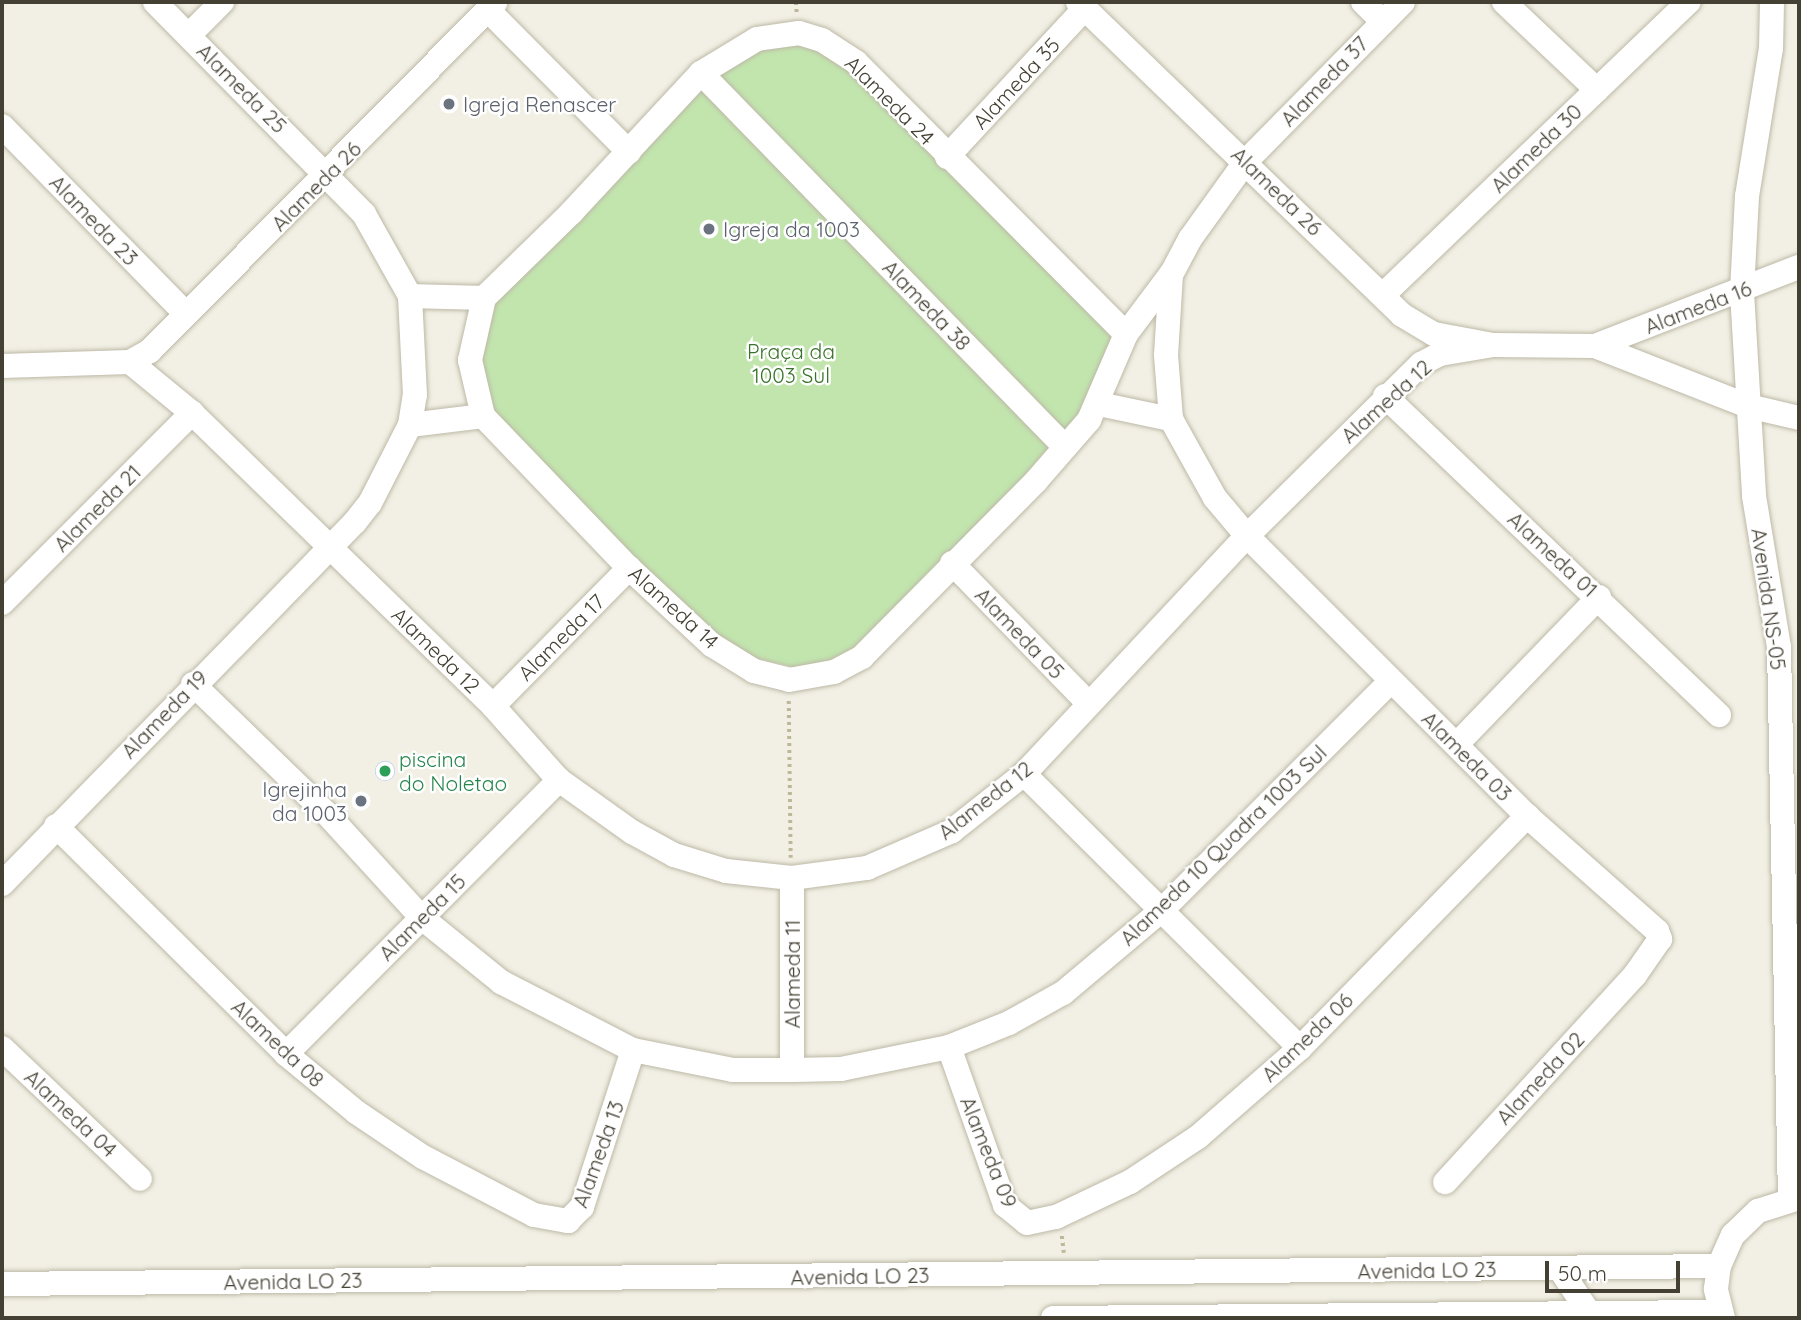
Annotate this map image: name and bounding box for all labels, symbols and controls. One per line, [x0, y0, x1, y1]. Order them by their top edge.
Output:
street label: Alameda 37 [1275, 31, 1373, 131]
street label: Alameda 35 [967, 32, 1065, 134]
street label: Alameda 25 [192, 38, 292, 138]
street label: Alameda 24 [840, 50, 940, 150]
place label: Igreja Renascer [463, 91, 616, 117]
marker: Igreja Renascer [441, 96, 457, 112]
street label: Alameda 30 [1485, 98, 1587, 198]
street label: Alameda 26 [266, 136, 366, 236]
street label: Alameda 26 [1226, 142, 1328, 240]
street label: Alameda 23 [45, 170, 143, 270]
place label: Igreja da 1003 [723, 216, 860, 242]
marker: Igreja da 1003 [701, 221, 717, 237]
street label: Alameda 38 [878, 255, 976, 355]
street label: Alameda 16 [1641, 275, 1755, 339]
park label: Praça da 1003 Sul [747, 338, 835, 388]
street label: Alameda 12 [1336, 354, 1436, 448]
street label: Alameda 21 [48, 459, 146, 557]
street label: Alameda 01 [1503, 506, 1603, 602]
street label: Avenida NS-05 [1747, 526, 1791, 672]
street label: Alameda 14 [624, 560, 724, 654]
street label: Alameda 05 [970, 582, 1070, 684]
street label: Alameda 17 [513, 589, 609, 685]
street label: Alameda 12 [387, 602, 485, 698]
street label: Alameda 19 [116, 665, 212, 763]
street label: Alameda 03 [1417, 706, 1517, 806]
street label: Alameda 10 Quadra 1003 Sul [1114, 740, 1332, 950]
place label: piscina do Noletao [399, 746, 507, 796]
street label: Alameda 12 [933, 755, 1037, 845]
marker: piscina do Noletao [377, 763, 393, 779]
place label: Igrejinha da 1003 [262, 776, 347, 826]
marker: Igrejinha da 1003 [353, 793, 369, 809]
street label: Alameda 15 [373, 868, 471, 966]
street label: Alameda 11 [779, 920, 805, 1028]
street label: Alameda 06 [1256, 987, 1358, 1087]
street label: Alameda 08 [227, 994, 329, 1092]
street label: Alameda 02 [1491, 1026, 1589, 1130]
street label: Alameda 04 [20, 1064, 122, 1162]
street label: Alameda 09 [955, 1093, 1023, 1211]
street label: Alameda 13 [567, 1097, 629, 1211]
scale bar [1549, 1246, 1684, 1290]
street label: Avenida LO 23 [1357, 1256, 1497, 1284]
text: 50 m [1558, 1260, 1607, 1286]
street label: Avenida LO 23 [790, 1262, 930, 1290]
street label: Avenida LO 23 [223, 1267, 363, 1295]

